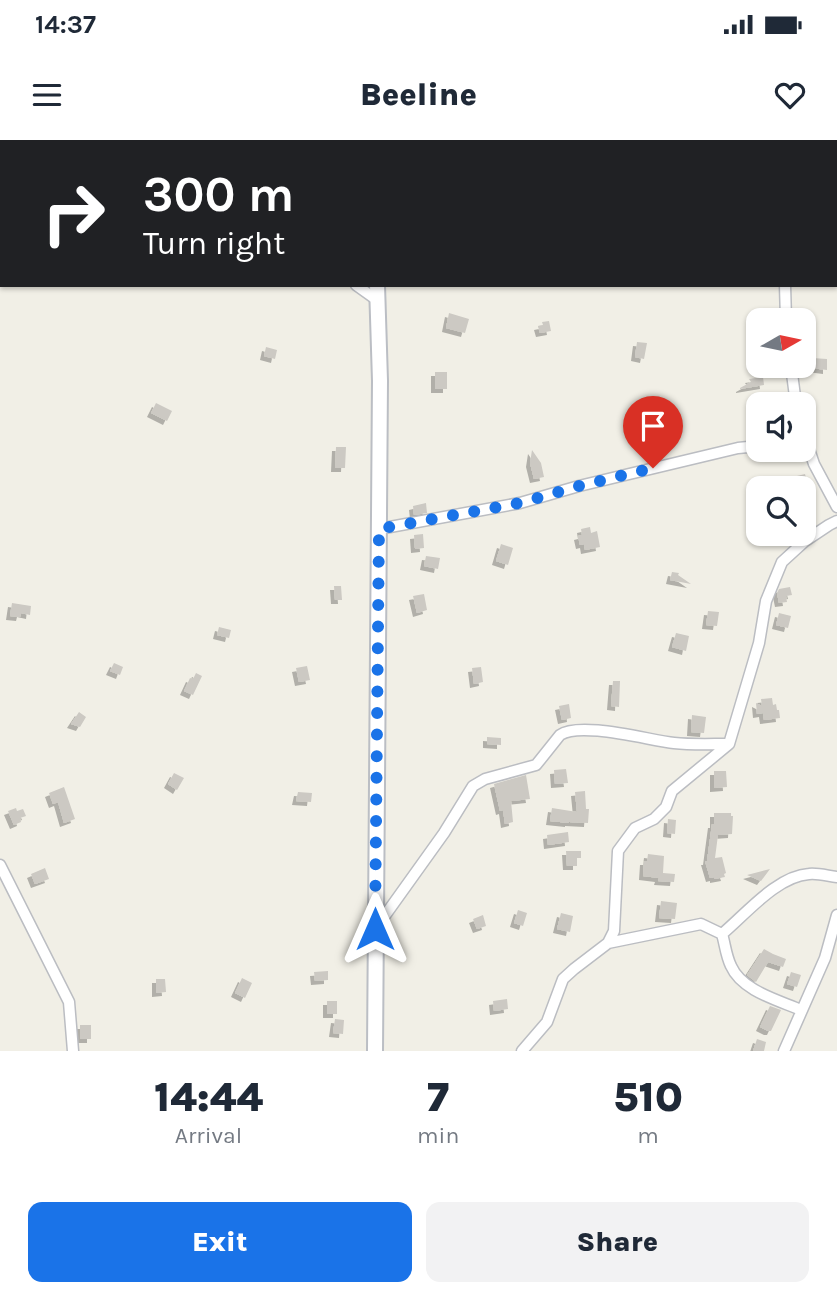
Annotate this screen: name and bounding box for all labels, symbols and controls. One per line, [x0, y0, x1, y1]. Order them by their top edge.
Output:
text: 14:37 [35, 9, 96, 40]
icon: menu [28, 76, 66, 114]
text: Beeline [360, 76, 477, 113]
icon: heart [771, 76, 809, 114]
text: 300 m [143, 166, 294, 223]
icon: right [28, 168, 119, 259]
text: Turn right [143, 225, 285, 262]
north arrow [746, 308, 816, 378]
map controls [746, 308, 816, 546]
button: sound [746, 392, 816, 462]
pin [623, 396, 683, 468]
icon: arrive [634, 407, 672, 445]
button: search [746, 476, 816, 546]
position arrow [338, 892, 412, 966]
text: 14:44 [154, 1072, 263, 1122]
text: 7 [427, 1072, 449, 1122]
text: 510 [613, 1072, 683, 1122]
text: Arrival [175, 1122, 242, 1149]
text: min [417, 1122, 459, 1149]
text: m [637, 1122, 659, 1149]
button: Exit [28, 1202, 412, 1282]
button: Share [426, 1202, 809, 1282]

